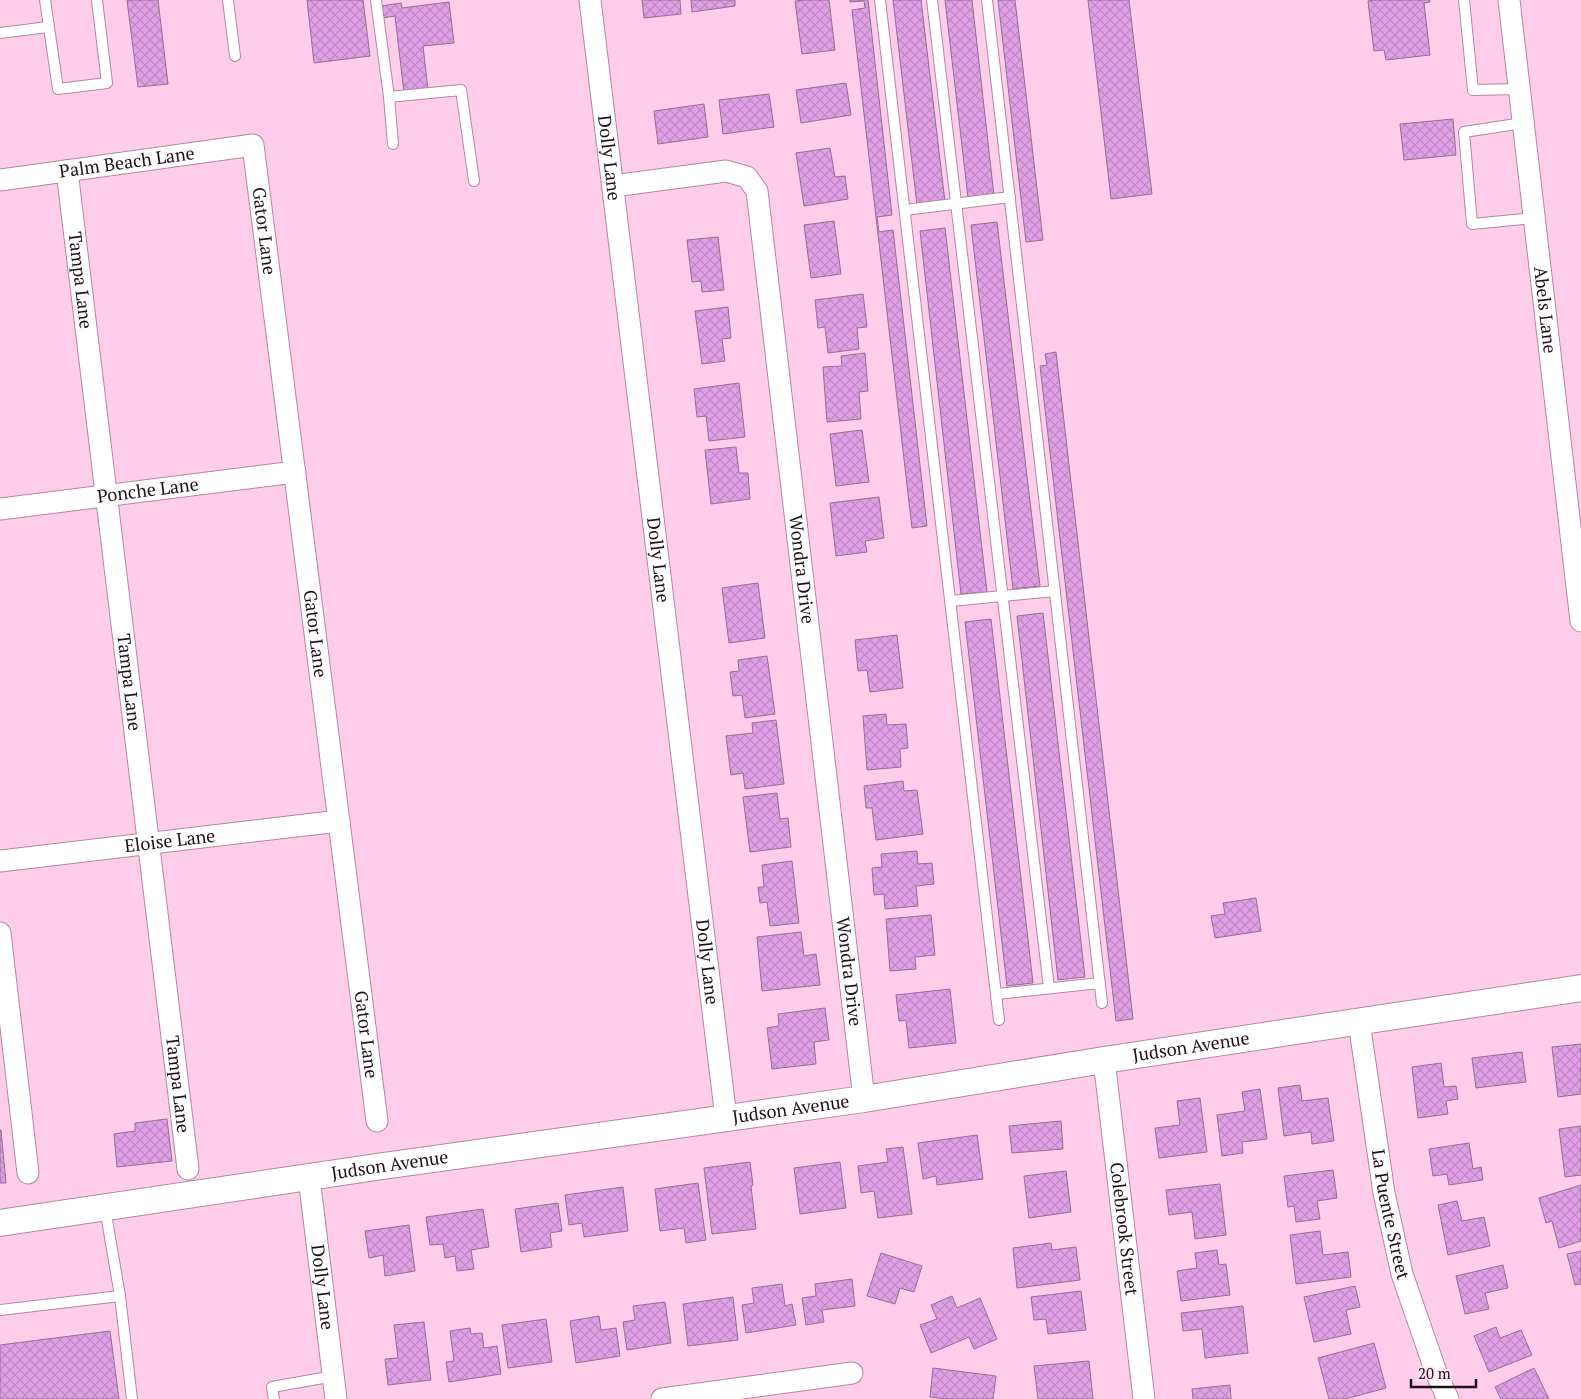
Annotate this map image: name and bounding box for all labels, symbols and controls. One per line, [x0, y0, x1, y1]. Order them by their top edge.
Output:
street label: Dolly Lane [593, 114, 627, 202]
street label: Palm Beach Lane [57, 140, 196, 183]
street label: Gator Lane [247, 186, 282, 276]
street label: Tampa Lane [63, 230, 99, 330]
street label: Abels Lane [1529, 265, 1563, 355]
street label: Ponche Lane [96, 471, 200, 508]
street label: Wondra Drive [784, 513, 821, 625]
street label: Dolly Lane [642, 516, 676, 604]
street label: Gator Lane [299, 588, 334, 679]
street label: Tampa Lane [112, 632, 148, 732]
street label: Eloise Lane [123, 823, 216, 857]
street label: Wondra Drive [832, 916, 868, 1027]
street label: Dolly Lane [691, 918, 725, 1006]
street label: Gator Lane [350, 989, 384, 1080]
street label: Judson Avenue [1131, 1025, 1251, 1067]
street label: Tampa Lane [161, 1034, 197, 1134]
street label: Judson Avenue [731, 1088, 851, 1128]
street label: Judson Avenue [329, 1144, 450, 1185]
street label: La Puente Street [1367, 1148, 1416, 1283]
street label: Colebrook Street [1105, 1161, 1145, 1297]
street label: Dolly Lane [306, 1243, 340, 1331]
scale bar [1411, 1356, 1476, 1388]
text: 20 m [1418, 1363, 1451, 1383]

